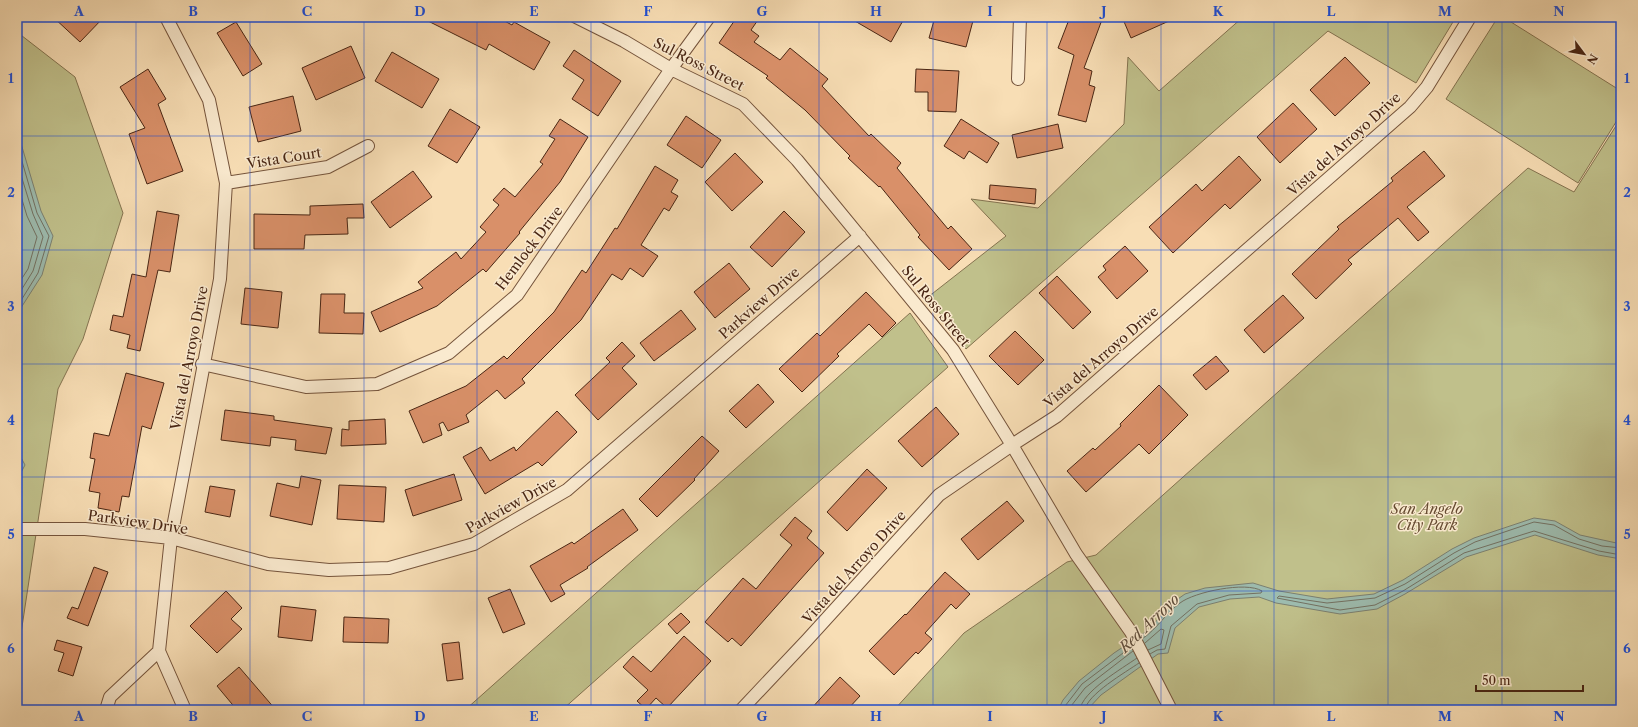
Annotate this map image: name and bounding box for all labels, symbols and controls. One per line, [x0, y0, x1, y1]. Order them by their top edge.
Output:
text: A [73, 3, 85, 19]
text: B [188, 3, 198, 19]
text: C [302, 3, 312, 19]
text: D [414, 3, 426, 19]
text: E [529, 3, 539, 19]
text: F [644, 3, 653, 19]
text: G [756, 3, 768, 19]
text: H [870, 3, 882, 19]
text: I [987, 3, 993, 19]
text: J [1099, 3, 1107, 19]
text: K [1213, 3, 1224, 19]
text: L [1327, 3, 1336, 19]
text: M [1438, 3, 1452, 19]
text: N [1553, 3, 1565, 19]
street label: Sul Ross Street [651, 33, 747, 95]
north arrow [1564, 34, 1604, 74]
text: N [1584, 52, 1601, 67]
text: 1 [8, 70, 14, 86]
text: 1 [1624, 70, 1630, 86]
street label: Vista del Arroyo Drive [1283, 88, 1404, 200]
street label: Vista Court [245, 143, 323, 173]
text: 2 [7, 184, 15, 200]
text: 2 [1623, 184, 1631, 200]
street label: Hemlock Drive [492, 202, 567, 294]
street label: Sul Ross Street [898, 262, 974, 350]
street label: Parkview Drive [715, 263, 803, 343]
street label: Vista del Arroyo Drive [166, 284, 212, 432]
text: 3 [7, 298, 15, 314]
text: 3 [1623, 298, 1631, 314]
street label: Vista del Arroyo Drive [1039, 302, 1162, 412]
text: 4 [7, 412, 15, 428]
text: 4 [1623, 412, 1631, 428]
street label: Parkview Drive [463, 473, 560, 537]
park label: San Angelo City Park [1390, 500, 1463, 534]
street label: Parkview Drive [87, 506, 189, 538]
street label: Vista del Arroyo Drive [798, 507, 910, 628]
text: 5 [7, 526, 15, 542]
text: 5 [1623, 526, 1631, 542]
water label: Red Arroyo [1114, 590, 1183, 657]
text: 6 [7, 640, 15, 656]
text: 6 [1623, 640, 1631, 656]
scale bar [1476, 667, 1583, 693]
text: 50 m [1482, 673, 1511, 688]
text: A [73, 708, 85, 724]
text: B [188, 708, 198, 724]
text: C [302, 708, 312, 724]
text: D [414, 708, 426, 724]
text: E [529, 708, 539, 724]
text: F [644, 708, 653, 724]
text: G [756, 708, 768, 724]
text: H [870, 708, 882, 724]
text: I [987, 708, 993, 724]
text: J [1099, 708, 1107, 724]
text: K [1213, 708, 1224, 724]
text: L [1327, 708, 1336, 724]
text: M [1438, 708, 1452, 724]
text: N [1553, 708, 1565, 724]

